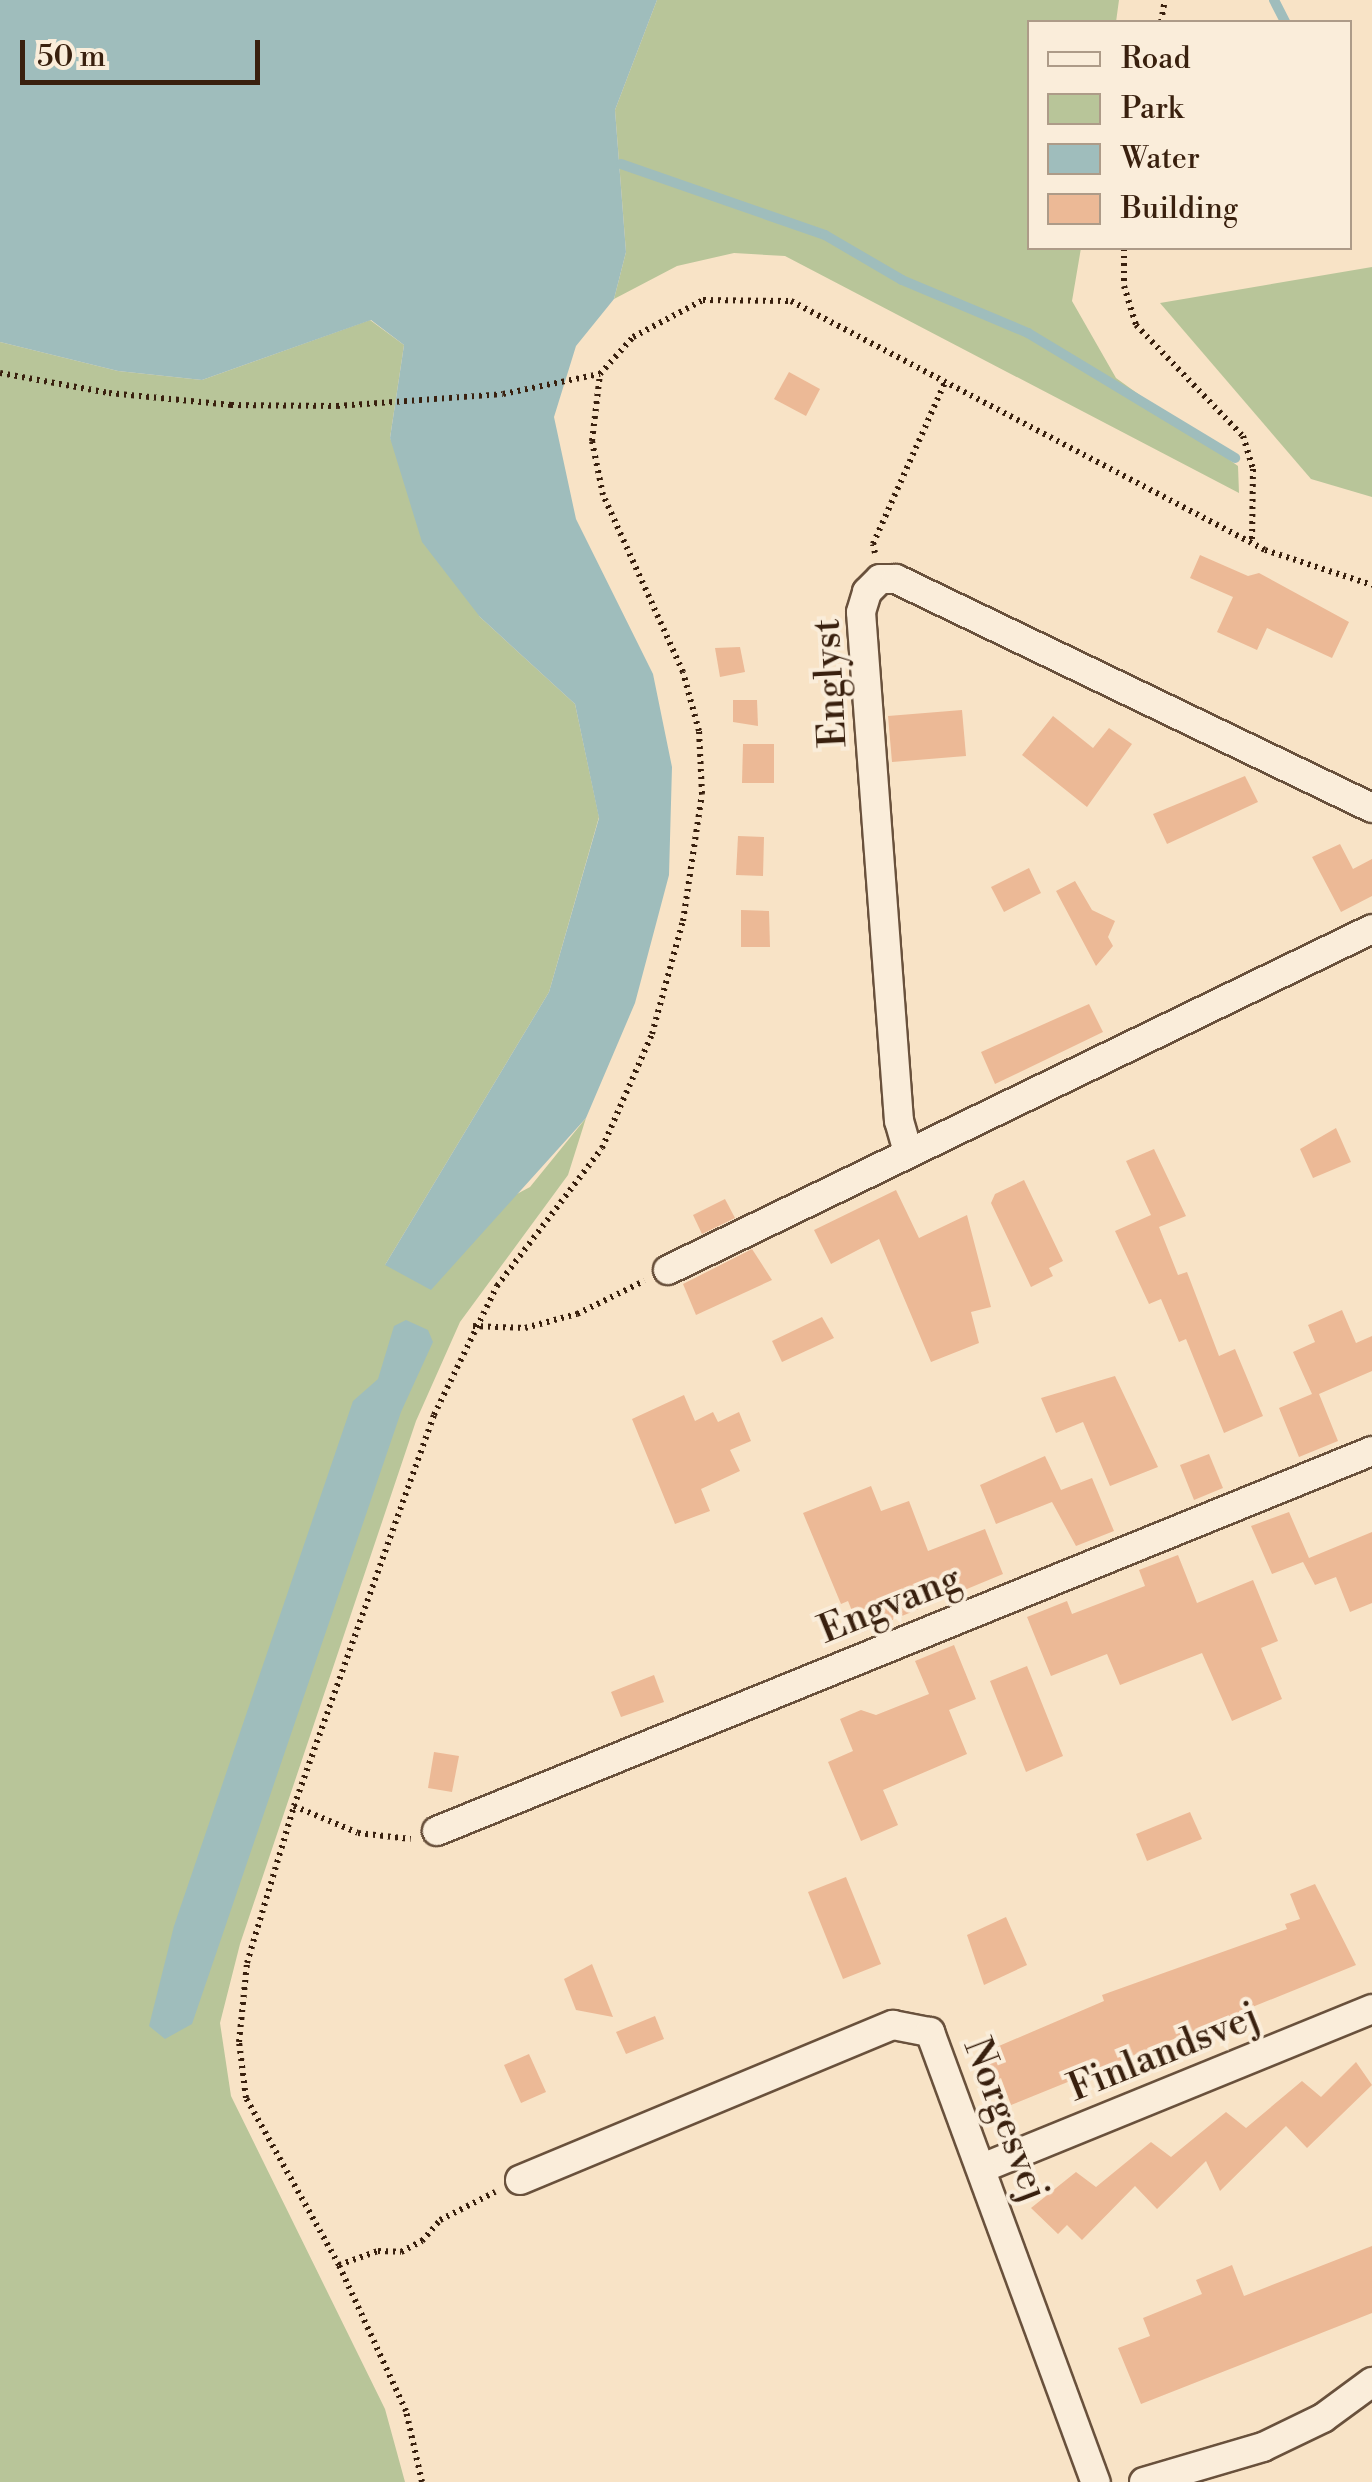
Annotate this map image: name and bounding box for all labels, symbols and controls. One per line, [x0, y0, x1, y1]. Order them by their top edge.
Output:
scale bar [25, 20, 265, 82]
legend [1027, 20, 1352, 250]
text: 50 m [37, 38, 106, 76]
text: Road [1121, 40, 1191, 78]
text: Park [1121, 90, 1183, 128]
text: Water [1121, 140, 1200, 178]
text: Building [1121, 190, 1238, 228]
street label: Englyst [805, 617, 857, 749]
street label: Engvang [812, 1556, 968, 1654]
street label: Finlandsvej [1062, 1994, 1266, 2112]
street label: Norgesvej [953, 2032, 1057, 2208]

